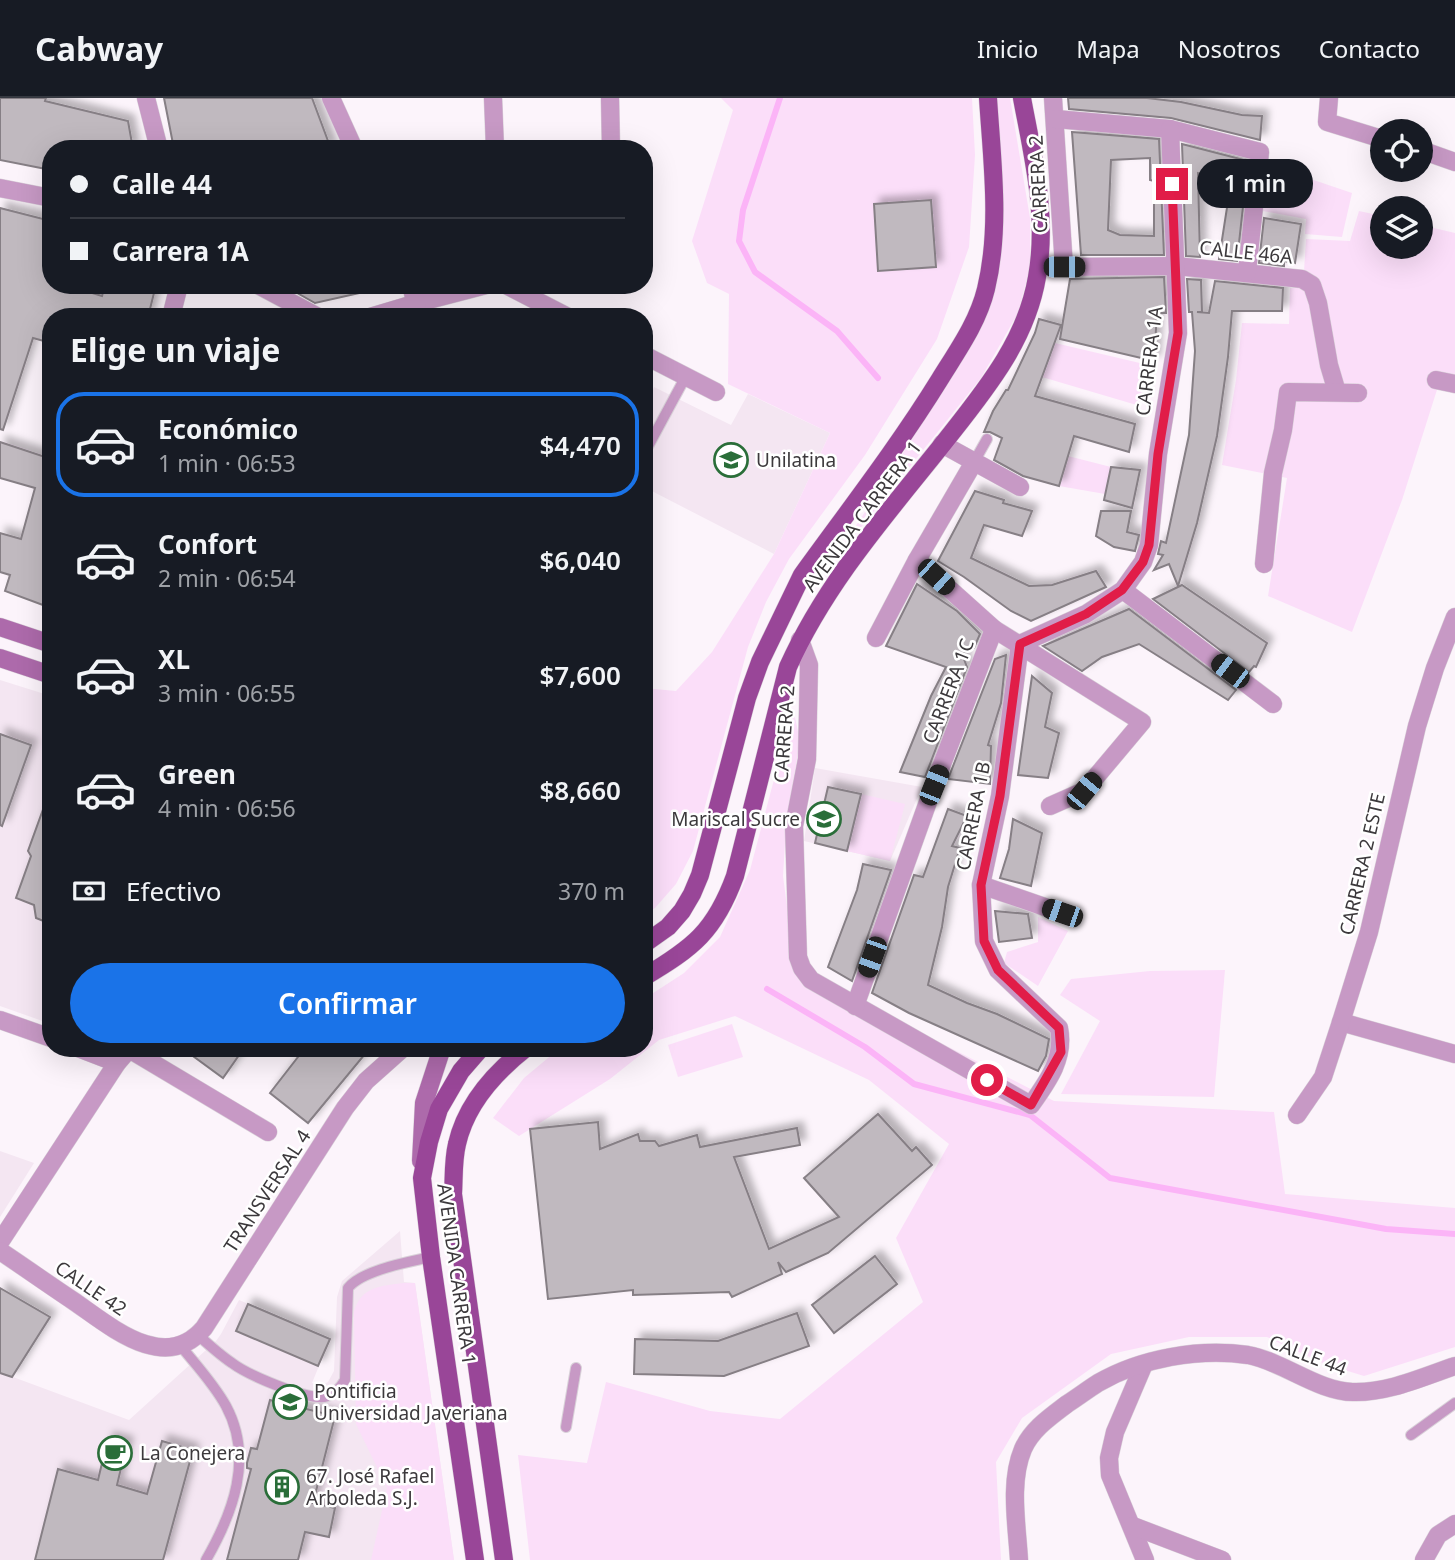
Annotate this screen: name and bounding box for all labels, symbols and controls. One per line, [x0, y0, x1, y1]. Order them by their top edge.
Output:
text: Cabway [35, 26, 163, 71]
text: Inicio [977, 32, 1038, 65]
text: Mapa [1076, 32, 1140, 65]
text: Nosotros [1178, 32, 1281, 65]
text: Contacto [1319, 32, 1420, 65]
map controls [1370, 119, 1433, 259]
button: locate [1370, 119, 1433, 182]
street label: CARRERA 2 [1022, 134, 1054, 234]
callout: 1 min [1196, 160, 1312, 208]
text: Calle 44 [112, 166, 212, 202]
text: 1 min [1224, 167, 1286, 199]
route end [1156, 168, 1188, 200]
button: layers [1370, 196, 1433, 259]
text: Carrera 1A [112, 233, 249, 269]
street label: CALLE 46A [1198, 234, 1295, 270]
car [1044, 257, 1086, 278]
street label: CARRERA 1A [1129, 304, 1169, 417]
text: Elige un viaje [70, 328, 280, 371]
text: Económico [158, 411, 298, 447]
icon: car [74, 413, 137, 476]
text: $4,470 [539, 427, 621, 463]
street label: AVENIDA CARRERA 1 [797, 435, 927, 597]
school or university icon: Unilatina [712, 441, 750, 479]
text: 1 min · 06:53 [158, 447, 296, 479]
place label: Unilatina [756, 447, 836, 473]
text: Confort [158, 526, 257, 562]
icon: car [74, 528, 137, 591]
text: $6,040 [539, 542, 621, 578]
car [914, 555, 959, 599]
text: 2 min · 06:54 [158, 562, 296, 594]
street label: CARRERA 1C [916, 635, 980, 747]
text: XL [158, 641, 190, 677]
icon: car [74, 643, 137, 706]
car [1207, 650, 1254, 692]
text: $7,600 [539, 657, 621, 693]
text: 3 min · 06:55 [158, 677, 296, 709]
street label: CARRERA 2 [768, 684, 800, 784]
text: Green [158, 756, 236, 792]
icon: car [74, 758, 137, 821]
street label: CARRERA 1B [950, 759, 996, 873]
car [917, 762, 952, 808]
car [1063, 768, 1106, 814]
text: $8,660 [539, 772, 621, 808]
street label: CARRERA 2 ESTE [1333, 790, 1391, 938]
text: 4 min · 06:56 [158, 792, 296, 824]
school or university icon: Mariscal Sucre [805, 800, 843, 838]
place label: Mariscal Sucre [671, 806, 800, 832]
icon: cash [70, 872, 108, 910]
text: Efectivo [126, 873, 222, 909]
text: 370 m [558, 875, 625, 907]
car [1039, 896, 1086, 930]
car [855, 934, 890, 980]
button: Confirmar [70, 963, 625, 1043]
route start [971, 1064, 1003, 1096]
street label: TRANSVERSAL 4 [218, 1124, 317, 1257]
street label: AVENIDA CARRERA 1 [431, 1182, 483, 1366]
street label: CALLE 42 [50, 1254, 132, 1322]
street label: CALLE 44 [1265, 1328, 1351, 1382]
place label: Pontificia Universidad Javeriana [314, 1378, 508, 1426]
school or university icon: Pontificia Universidad Javeriana [271, 1383, 309, 1421]
cafe icon: La Conejera [96, 1434, 134, 1472]
place label: La Conejera [140, 1440, 245, 1466]
place label: 67. José Rafael Arboleda S.J. [306, 1463, 435, 1511]
building icon: 67. José Rafael Arboleda S.J. [263, 1468, 301, 1506]

